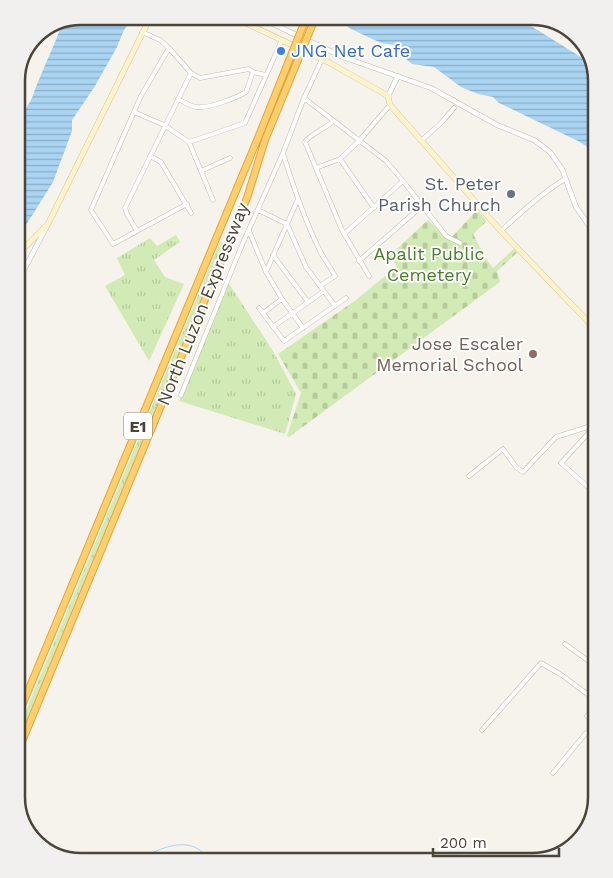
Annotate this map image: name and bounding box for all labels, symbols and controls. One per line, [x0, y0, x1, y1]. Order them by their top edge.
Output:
place label: JNG Net Cafe [291, 40, 410, 61]
marker: JNG Net Cafe [275, 45, 287, 57]
place label: St. Peter Parish Church [378, 173, 501, 215]
marker: St. Peter Parish Church [505, 188, 517, 200]
street label: North Luzon Expressway [152, 199, 253, 408]
park label: Apalit Public Cemetery [373, 243, 485, 285]
place label: Jose Escaler Memorial School [376, 333, 523, 375]
marker: Jose Escaler Memorial School [527, 348, 539, 360]
road number: E1 [124, 412, 152, 440]
scale bar [433, 826, 559, 858]
text: 200 m [440, 834, 487, 852]

